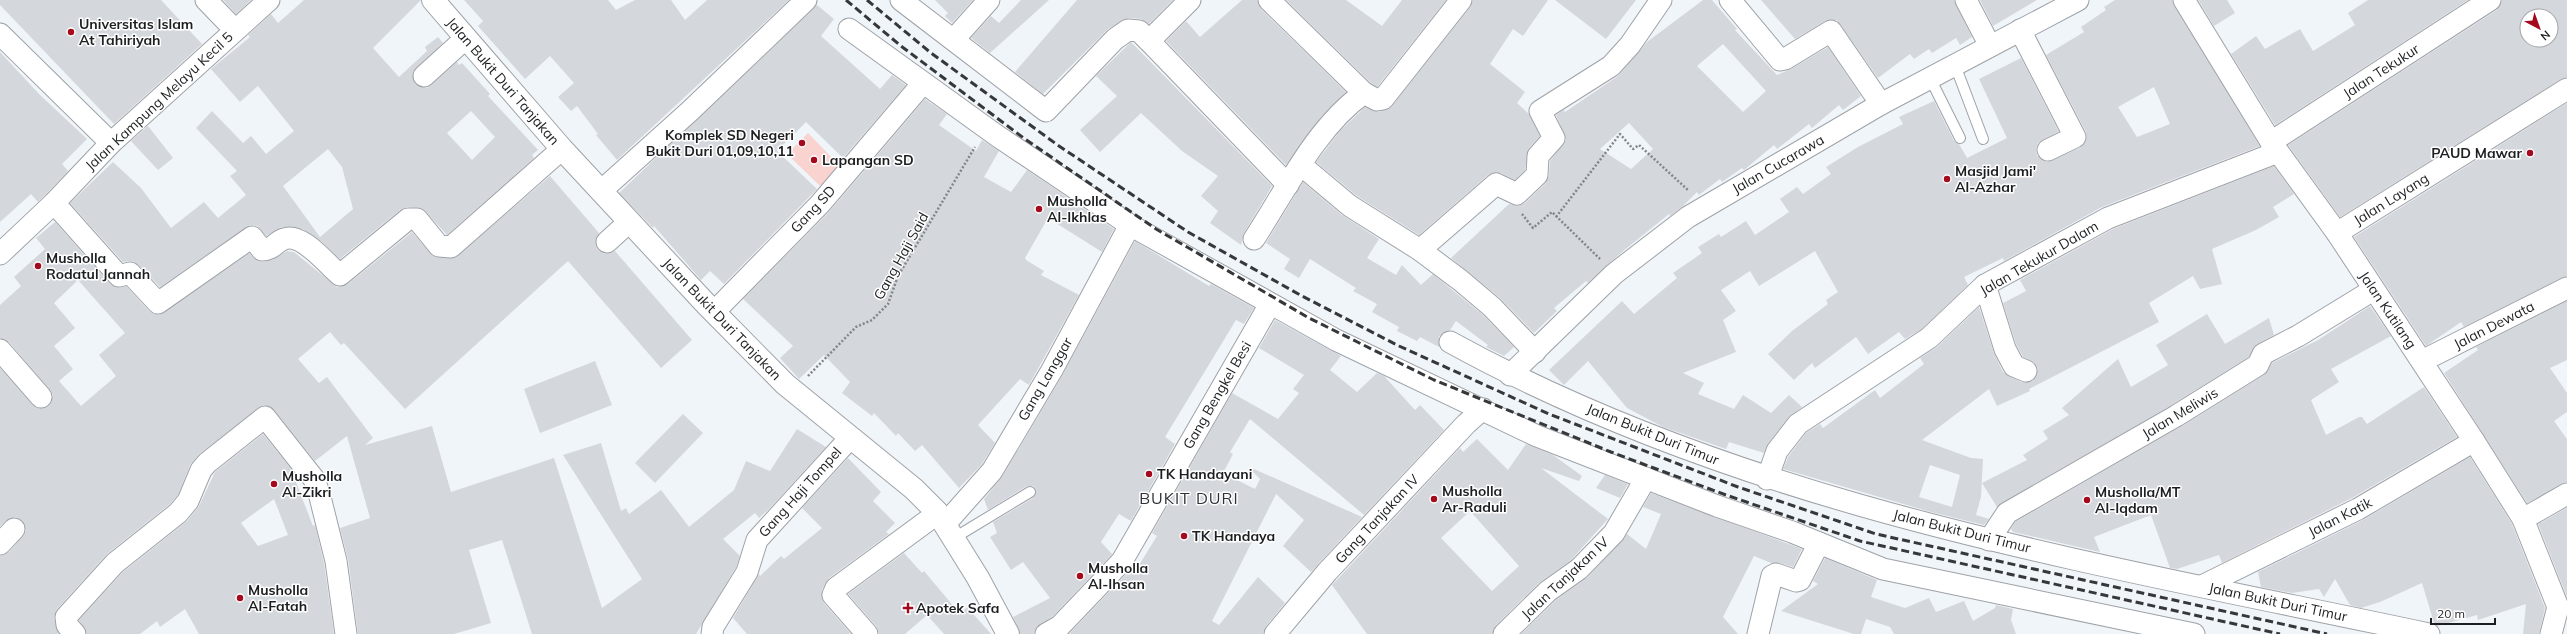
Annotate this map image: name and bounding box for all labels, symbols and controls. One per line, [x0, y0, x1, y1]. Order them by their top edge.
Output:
north arrow [2519, 8, 2559, 48]
street label: Jalan Bukit Duri Tanjakan [443, 13, 563, 149]
place label: Universitas Islam At Tahiriyah [79, 15, 193, 49]
marker: Universitas Islam At Tahiriyah [66, 27, 76, 37]
street label: Jalan Kampung Melayu Kecil 5 [81, 28, 237, 174]
text: N [2538, 28, 2553, 44]
street label: Jalan Tekukur [2340, 39, 2423, 102]
place label: Komplek SD Negeri Bukit Duri 01,09,10,11 [646, 126, 794, 160]
street label: Jalan Cucarawa [1729, 130, 1827, 198]
marker: Komplek SD Negeri Bukit Duri 01,09,10,11 [797, 138, 807, 148]
place label: PAUD Mawar [2431, 144, 2522, 162]
marker: PAUD Mawar [2525, 148, 2535, 158]
place label: Lapangan SD [822, 151, 914, 169]
marker: Lapangan SD [809, 155, 819, 165]
place label: Masjid Jami' Al-Azhar [1955, 162, 2036, 196]
street label: Jalan Layang [2350, 169, 2432, 229]
marker: Masjid Jami' Al-Azhar [1942, 174, 1952, 184]
street label: Gang SD [787, 182, 839, 236]
place label: Musholla Al-Ikhlas [1047, 192, 1107, 226]
marker: Musholla Al-Ikhlas [1034, 204, 1044, 214]
street label: Gang Haji Said [870, 209, 932, 303]
street label: Jalan Tekukur Dalam [1977, 217, 2101, 299]
place label: Musholla Rodatul Jannah [46, 249, 150, 283]
street label: Jalan Bukit Duri Tanjakan [659, 254, 785, 384]
marker: Musholla Rodatul Jannah [33, 261, 43, 271]
street label: Jalan Kutilang [2355, 268, 2421, 352]
street label: Jalan Dewata [2451, 297, 2537, 353]
street label: Gang Langgar [1014, 333, 1077, 424]
street label: Gang Bengkel Besi [1179, 338, 1255, 452]
street label: Jalan Meliwis [2139, 383, 2221, 443]
street label: Jalan Bukit Duri Timur [1584, 399, 1723, 469]
street label: Gang Haji Tompel [755, 443, 845, 541]
place label: TK Handayani [1157, 465, 1252, 483]
place label: Musholla Al-Zikri [282, 467, 342, 501]
marker: TK Handayani [1144, 469, 1154, 479]
street label: Gang Tanjakan IV [1331, 470, 1423, 567]
marker: Musholla Al-Zikri [269, 479, 279, 489]
place label: Musholla Ar-Raduli [1442, 482, 1507, 516]
place label: Musholla/MT Al-Iqdam [2095, 483, 2181, 517]
district label: BUKIT DURI [1139, 488, 1239, 508]
street label: Jalan Katik [2305, 493, 2376, 541]
marker: Musholla Ar-Raduli [1429, 494, 1439, 504]
marker: Musholla/MT Al-Iqdam [2082, 495, 2092, 505]
street label: Jalan Bukit Duri Timur [1891, 505, 2034, 557]
place label: TK Handaya [1192, 527, 1275, 545]
marker: TK Handaya [1179, 531, 1189, 541]
street label: Jalan Tanjakan IV [1517, 533, 1613, 623]
place label: Musholla Al-Ihsan [1088, 559, 1148, 593]
marker: Musholla Al-Ihsan [1075, 571, 1085, 581]
street label: Jalan Bukit Duri Timur [2207, 579, 2350, 626]
place label: Musholla Al-Fatah [248, 581, 308, 615]
marker: Musholla Al-Fatah [235, 593, 245, 603]
place label: Apotek Safa [916, 599, 999, 617]
scale bar [2431, 600, 2495, 626]
marker: Apotek Safa [903, 603, 913, 613]
text: 20 m [2437, 606, 2465, 621]

